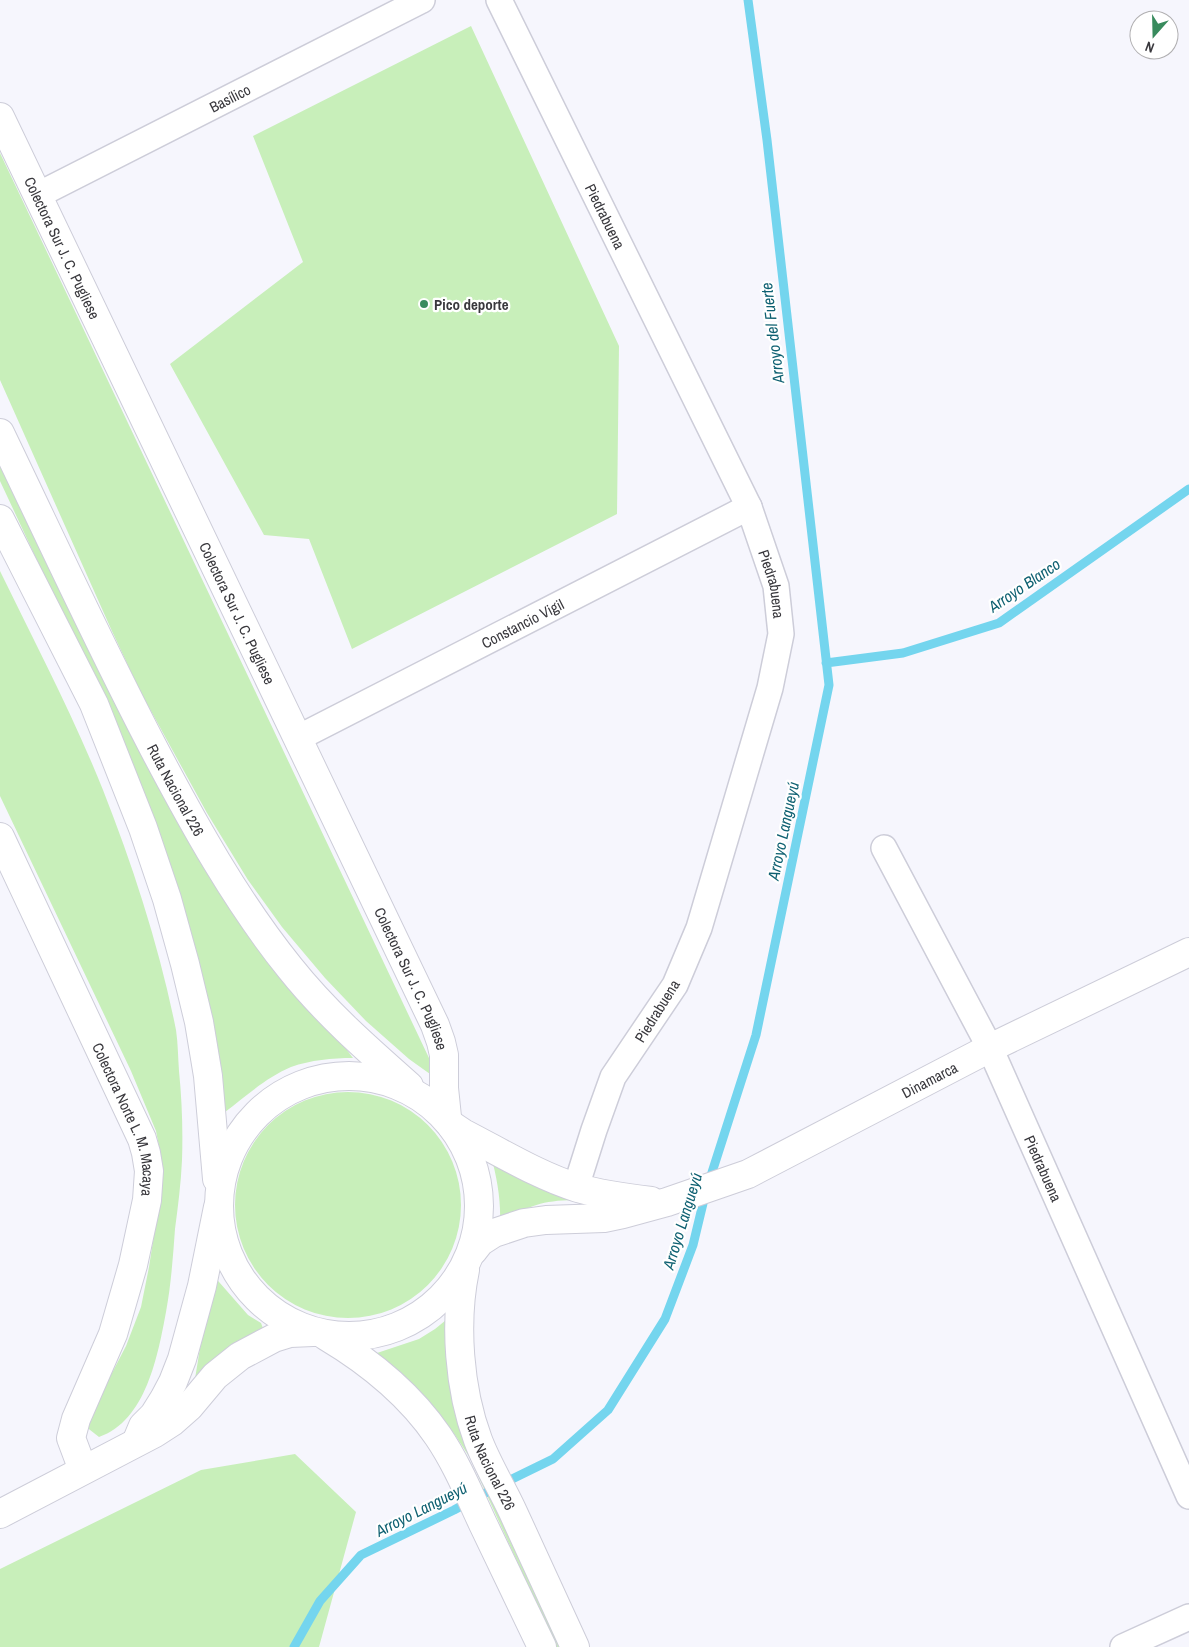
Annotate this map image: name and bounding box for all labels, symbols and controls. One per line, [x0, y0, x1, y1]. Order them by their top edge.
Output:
north arrow [1129, 10, 1179, 60]
text: N [1143, 37, 1157, 57]
street label: Basílico [205, 78, 254, 117]
street label: Colectora Sur J. C. Pugliese [20, 173, 106, 322]
street label: Piedrabuena [581, 180, 631, 253]
water label: Arroyo del Fuerte [755, 281, 789, 386]
place label: Pico deporte [434, 294, 509, 315]
marker: Pico deporte [418, 298, 430, 310]
street label: Colectora Sur J. C. Pugliese [195, 538, 281, 688]
street label: Piedrabuena [754, 547, 790, 620]
water label: Arroyo Blanco [983, 553, 1064, 618]
street label: Constancio Vigil [477, 593, 567, 653]
street label: Ruta Nacional 226 [143, 740, 210, 840]
water label: Arroyo Langueyú [762, 780, 804, 883]
street label: Colectora Sur J. C. Pugliese [370, 904, 453, 1052]
street label: Piedrabuena [629, 975, 685, 1046]
street label: Colectora Norte L. M. Macaya [88, 1039, 160, 1197]
street label: Dinamarca [898, 1056, 961, 1103]
street label: Piedrabuena [1020, 1132, 1067, 1205]
water label: Arroyo Langueyú [657, 1170, 707, 1273]
street label: Ruta Nacional 226 [460, 1413, 521, 1513]
water label: Arroyo Langueyú [371, 1477, 471, 1542]

